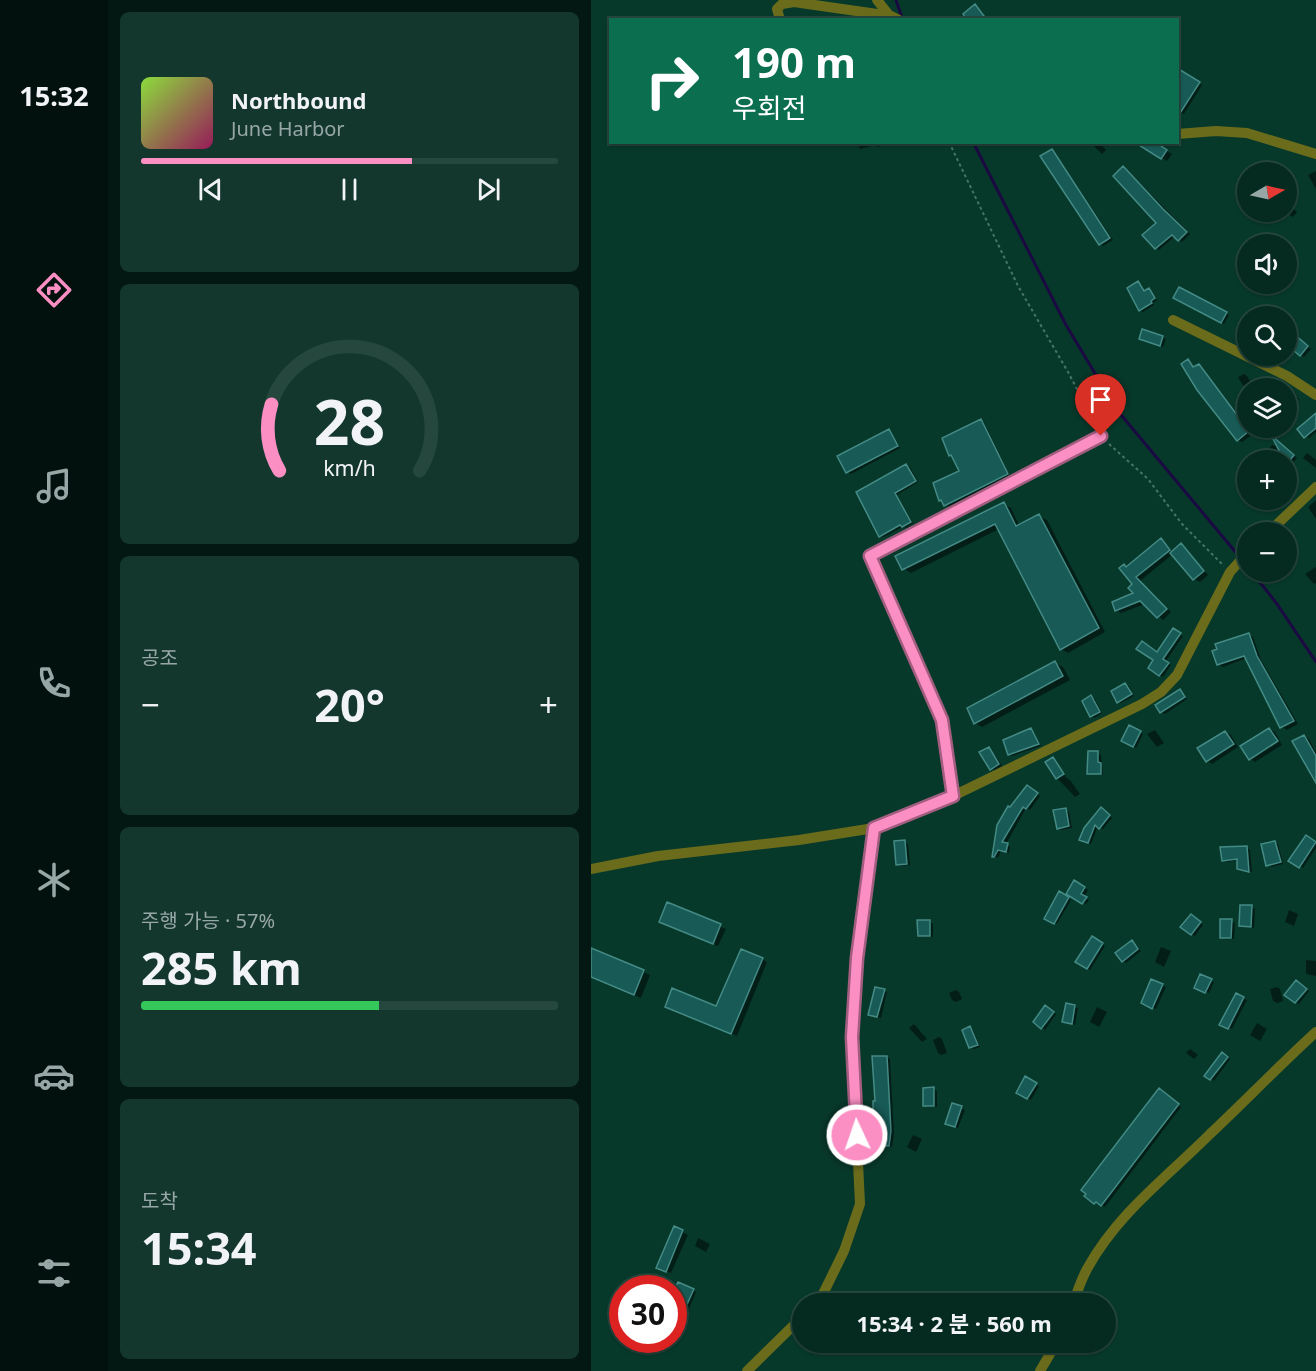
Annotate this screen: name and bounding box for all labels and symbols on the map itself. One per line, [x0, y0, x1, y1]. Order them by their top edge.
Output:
north arrow [1237, 162, 1297, 222]
pin [1075, 374, 1126, 436]
position arrow [825, 1103, 889, 1167]
speed limit sign: 30 [609, 1275, 687, 1353]

